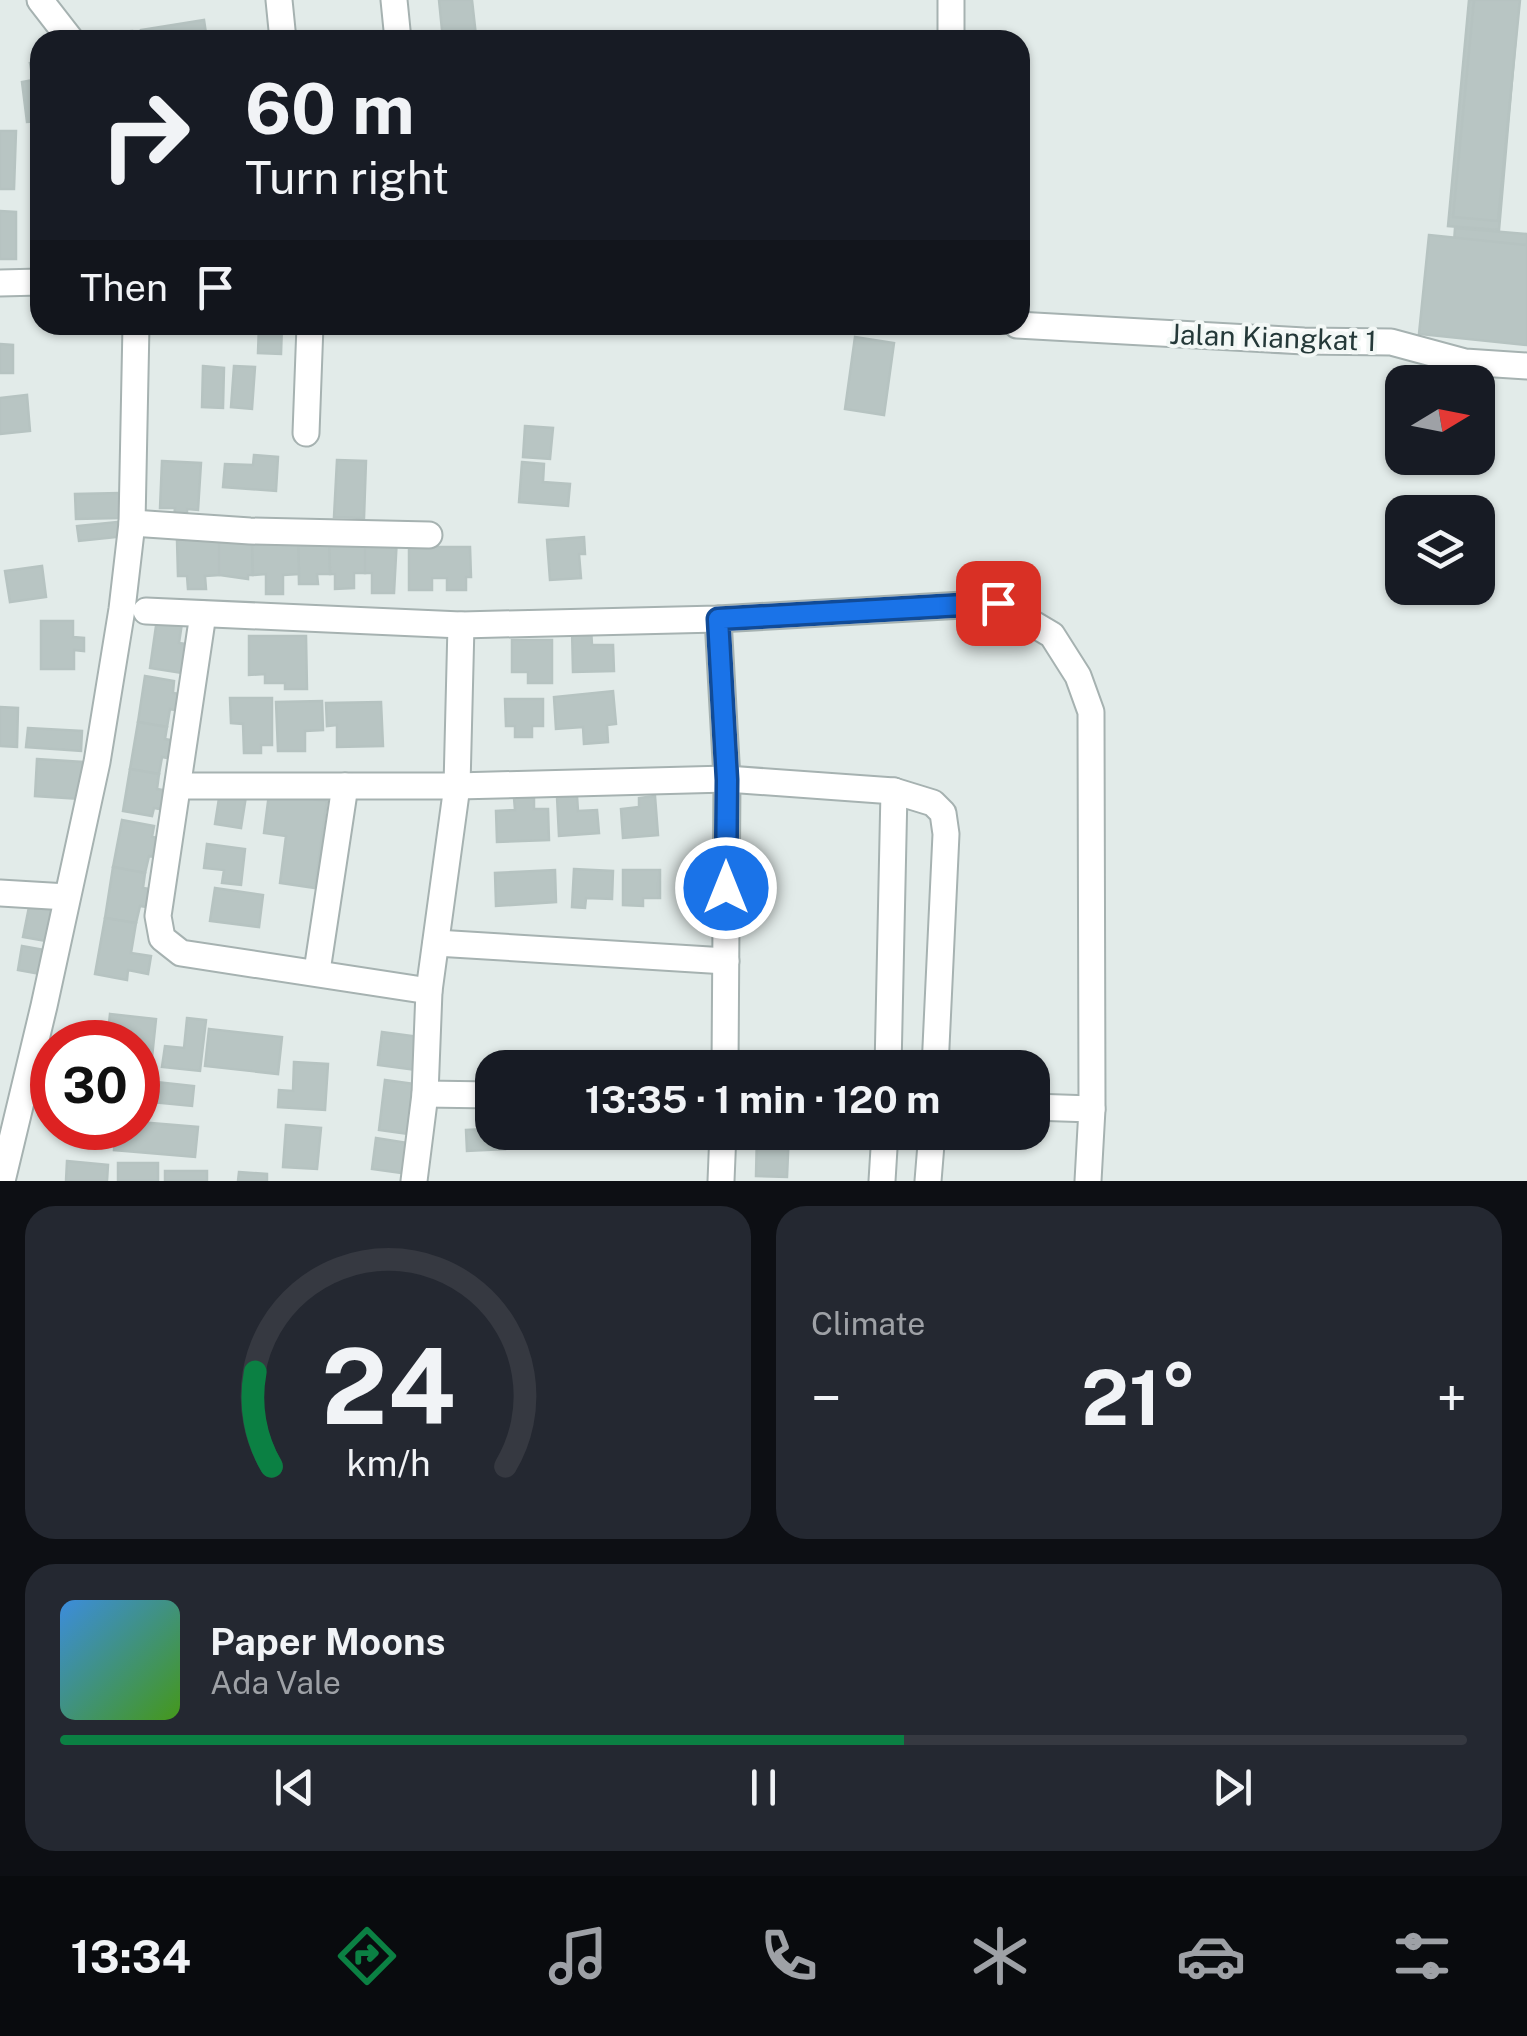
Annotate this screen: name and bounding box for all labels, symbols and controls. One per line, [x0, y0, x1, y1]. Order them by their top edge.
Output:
text: 60 m [245, 67, 415, 150]
icon: right [80, 70, 210, 200]
text: Turn right [245, 151, 449, 204]
icon: arrive [188, 260, 243, 315]
text: Then [80, 265, 168, 310]
street label: Jalan Kiangkat 1 [1169, 317, 1377, 357]
north arrow [1385, 365, 1495, 475]
map controls [1385, 365, 1495, 605]
button: layers [1385, 495, 1495, 605]
pin [956, 561, 1041, 646]
icon: arrive [971, 576, 1026, 631]
position arrow [674, 836, 778, 940]
speed limit sign: 30 [30, 1020, 160, 1150]
text: 13:35 · 1 min · 120 m [585, 1077, 940, 1122]
text: Climate [811, 1305, 925, 1342]
text: 24 [321, 1325, 455, 1447]
text: 21° [1081, 1354, 1197, 1442]
text: − [811, 1366, 842, 1430]
text: + [1437, 1366, 1467, 1430]
text: km/h [346, 1442, 430, 1484]
text: Paper Moons [210, 1619, 445, 1664]
text: Ada Vale [210, 1664, 341, 1701]
icon: previous [267, 1760, 322, 1815]
icon: pause [736, 1760, 791, 1815]
icon: next [1205, 1760, 1260, 1815]
icon: directions [332, 1921, 402, 1991]
icon: music [543, 1921, 613, 1991]
icon: phone [754, 1921, 824, 1991]
icon: climate [965, 1921, 1035, 1991]
icon: car [1176, 1921, 1246, 1991]
icon: filters [1387, 1921, 1457, 1991]
text: 13:34 [70, 1930, 191, 1983]

